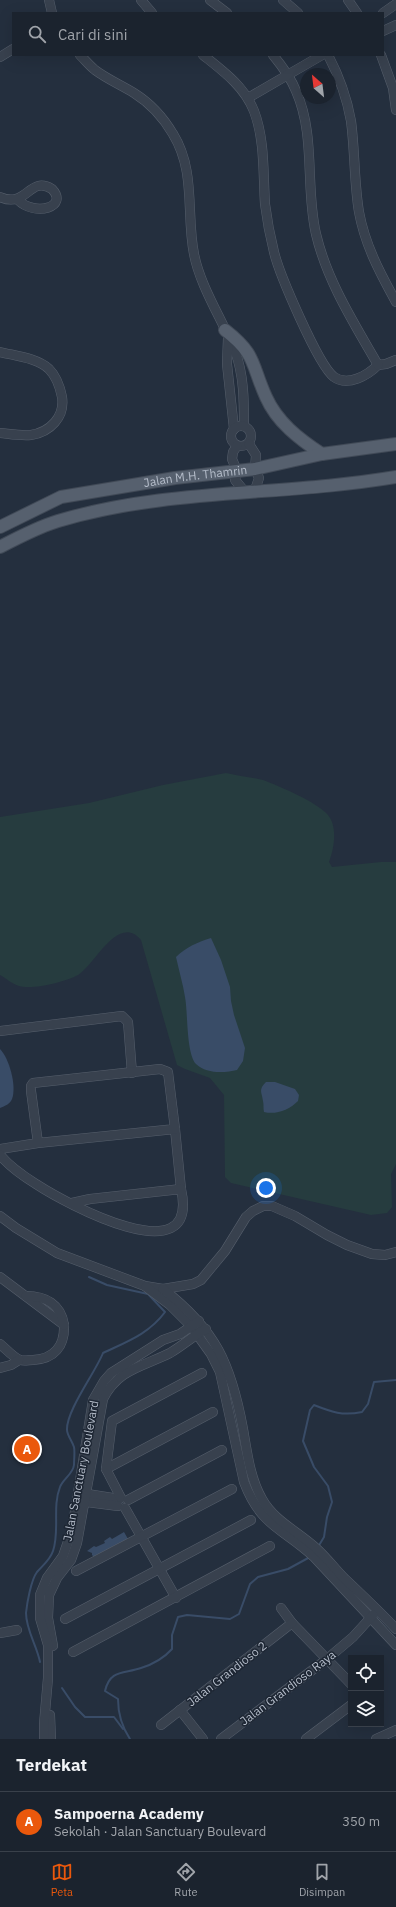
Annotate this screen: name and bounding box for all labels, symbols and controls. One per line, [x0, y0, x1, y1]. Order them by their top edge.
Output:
search box [12, 12, 384, 56]
icon: search [26, 23, 48, 45]
text: Cari di sini [58, 25, 127, 44]
north arrow [300, 68, 336, 104]
street label: Jalan M.H. Thamrin [142, 462, 248, 490]
your location [256, 1178, 276, 1198]
street label: Jalan Sanctuary Boulevard [59, 1399, 102, 1543]
pin: A [14, 1434, 40, 1464]
street label: Jalan Grandioso 2 [184, 1638, 270, 1709]
street label: Jalan Grandioso Raya [237, 1646, 339, 1728]
map controls [348, 1655, 384, 1727]
button: locate [348, 1655, 384, 1691]
button: layers [348, 1691, 384, 1727]
text: Terdekat [16, 1754, 87, 1776]
text: Sampoerna Academy [54, 1804, 204, 1823]
text: A [25, 1813, 33, 1830]
text: 350 m [342, 1813, 380, 1830]
text: Sekolah · Jalan Sanctuary Boulevard [54, 1823, 266, 1840]
tab: Peta [51, 1861, 73, 1899]
tab: Rute [174, 1861, 198, 1899]
tab: Disimpan [299, 1861, 345, 1899]

